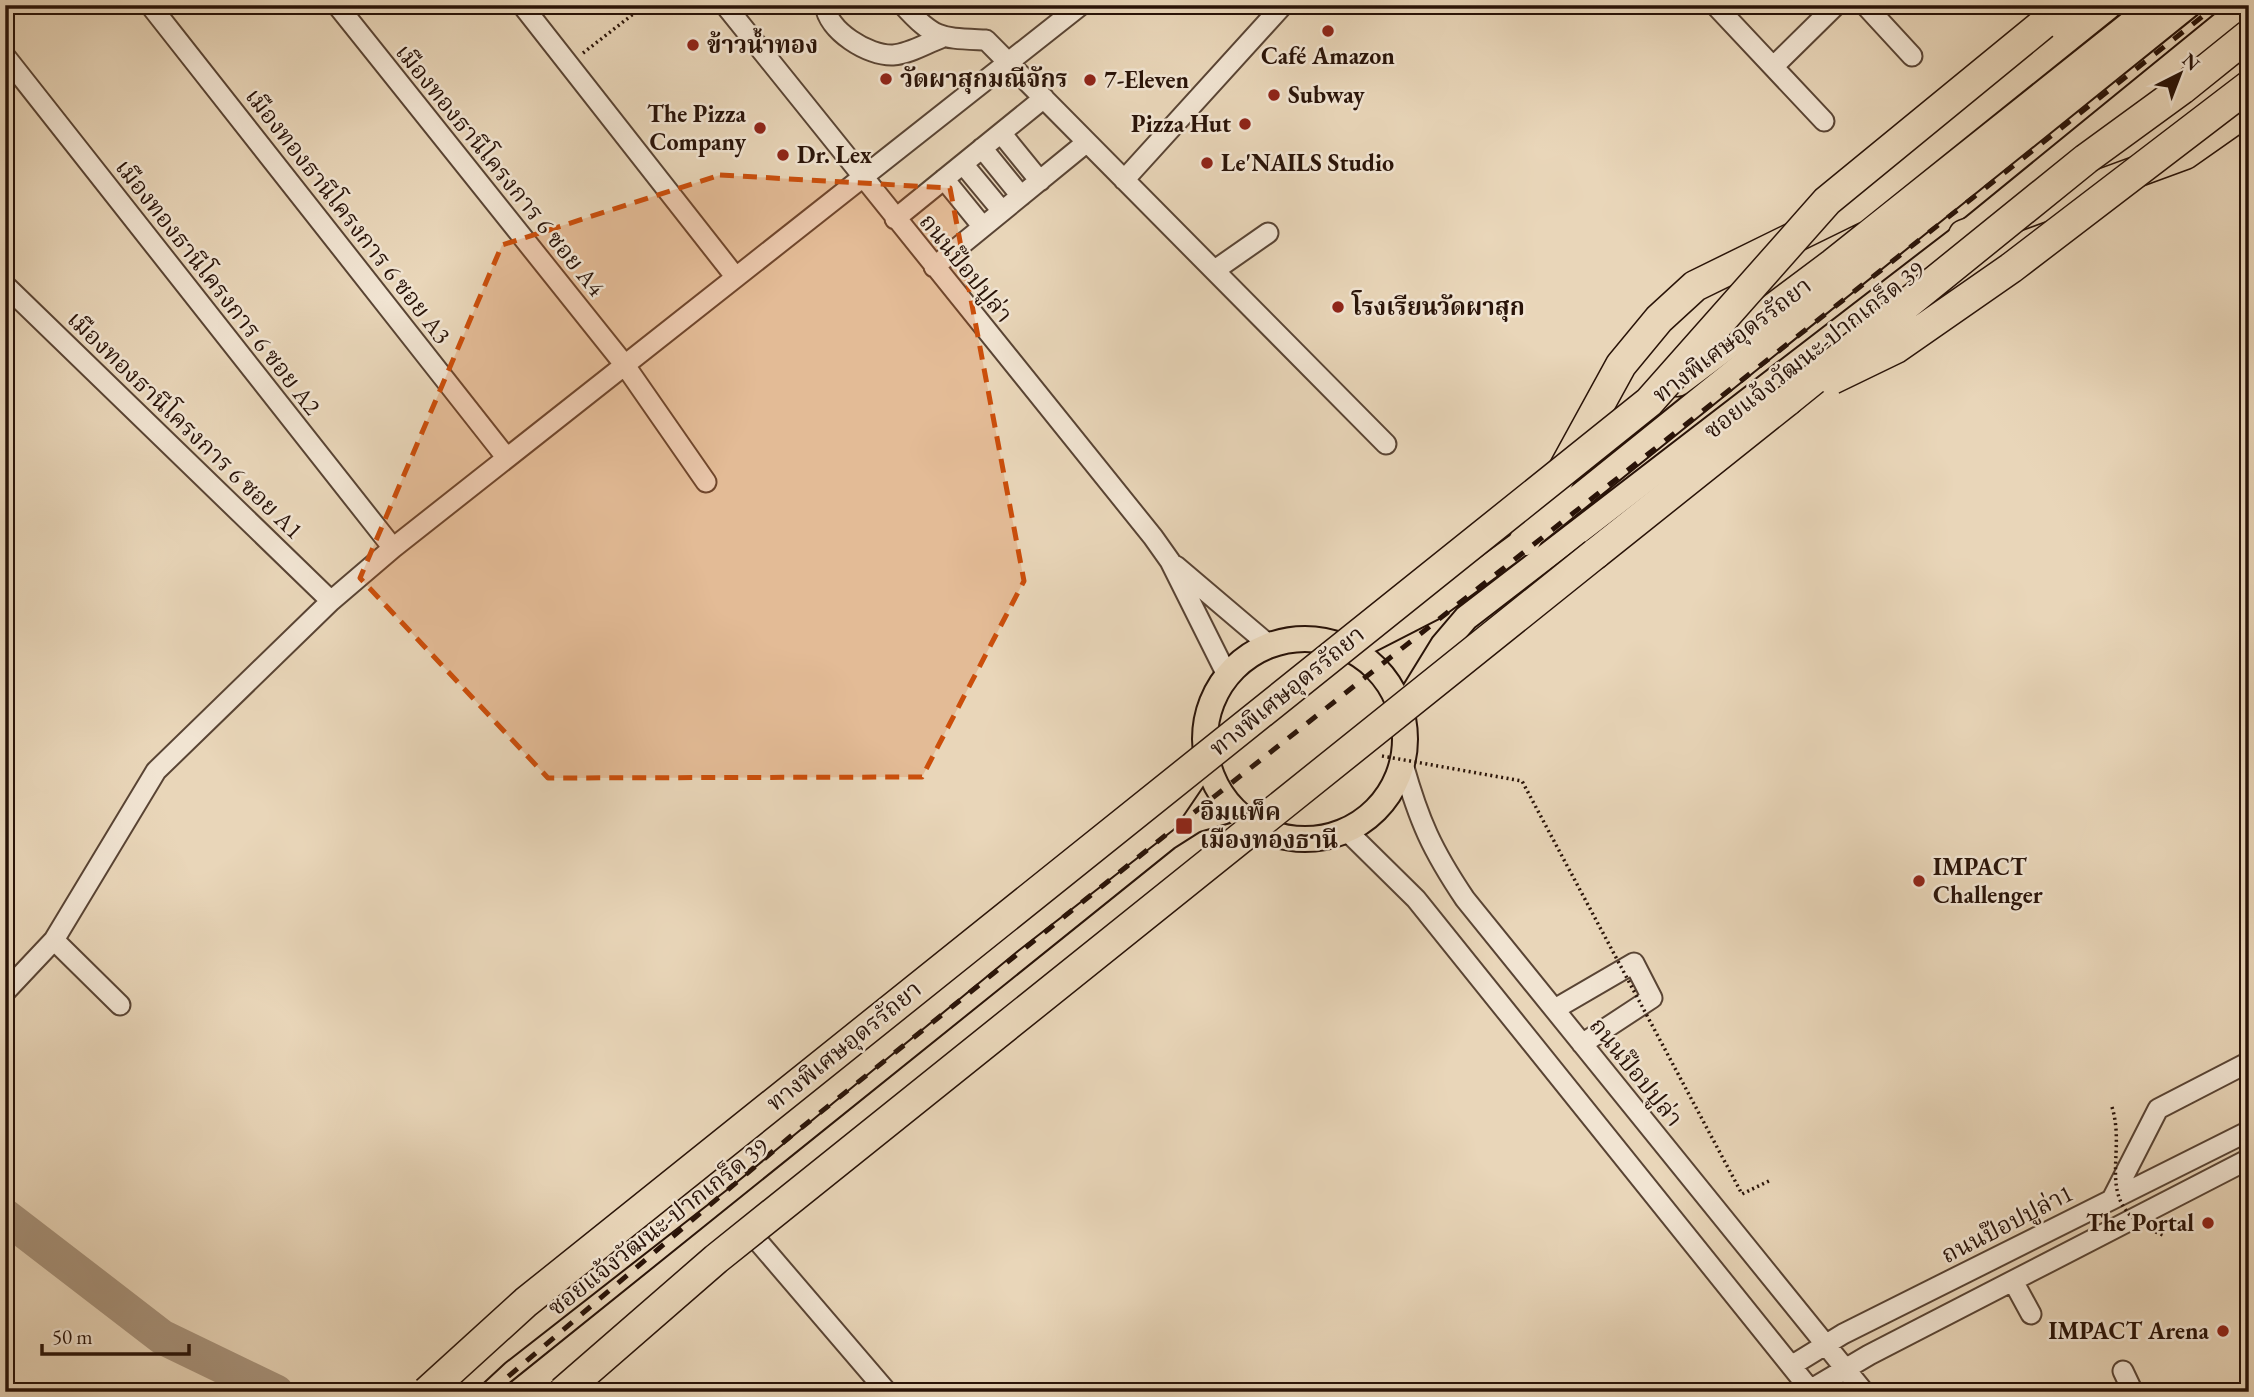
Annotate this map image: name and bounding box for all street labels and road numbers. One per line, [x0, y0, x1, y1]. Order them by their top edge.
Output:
street label: เมืองทองธานีโครงการ 6 ซอย A4 [389, 36, 614, 303]
street label: เมืองทองธานีโครงการ 6 ซอย A3 [239, 80, 460, 350]
street label: เมืองทองธานีโครงการ 6 ซอย A2 [109, 151, 330, 421]
street label: ถนนป๊อปปูล่า [913, 207, 1020, 329]
street label: ซอยแจ้งวัฒนะ-ปากเกร็ด 39 [1697, 253, 1931, 446]
street label: ทางพิเศษอุดรรัถยา [1646, 270, 1817, 409]
street label: เมืองทองธานีโครงการ 6 ซอย A1 [61, 302, 311, 546]
street label: ทางพิเศษอุดรรัถยา [1203, 618, 1371, 763]
street label: ทางพิเศษอุดรรัถยา [760, 973, 928, 1118]
street label: ถนนป๊อปปูล่า [1583, 1011, 1690, 1133]
street label: ซอยแจ้งวัฒนะ-ปากเกร็ด 39 [541, 1130, 775, 1323]
street label: ถนนป๊อปปูล่า1 [1936, 1177, 2078, 1270]

